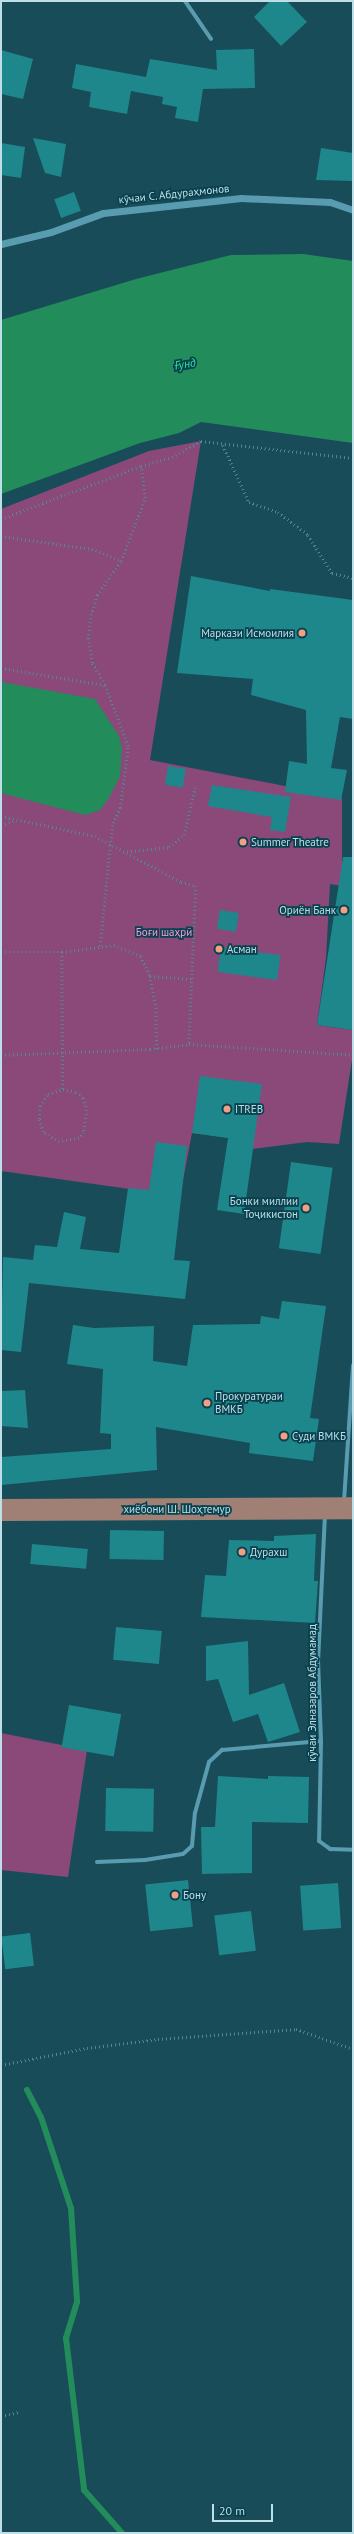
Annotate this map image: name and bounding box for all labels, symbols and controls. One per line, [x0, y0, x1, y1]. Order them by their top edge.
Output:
street label: кӯчаи С. Абдураҳмонов [117, 182, 231, 206]
water label: Ғунд [173, 355, 197, 373]
place label: Маркази Исмоилия [201, 626, 294, 640]
marker: Маркази Исмоилия [297, 628, 307, 638]
place label: Summer Theatre [251, 835, 329, 849]
marker: Summer Theatre [238, 837, 248, 847]
place label: Ориён Банк [279, 903, 336, 917]
marker: Ориён Банк [339, 905, 349, 915]
park label: Боғи шаҳрӣ [136, 925, 192, 939]
place label: Асман [227, 942, 257, 956]
marker: Асман [214, 944, 224, 954]
place label: ITREB [235, 1102, 263, 1116]
marker: ITREB [222, 1104, 232, 1114]
place label: Бонки миллии Тоҷикистон [230, 1195, 298, 1221]
marker: Бонки миллии Тоҷикистон [301, 1203, 311, 1213]
place label: Прокуратураи ВМКБ [215, 1390, 283, 1416]
marker: Прокуратураи ВМКБ [202, 1398, 212, 1408]
place label: Суди ВМКБ [292, 1429, 346, 1443]
marker: Суди ВМКБ [279, 1431, 289, 1441]
street label: хиёбони Ш. Шоҳтемур [123, 1502, 231, 1516]
place label: Дурахш [250, 1545, 287, 1559]
marker: Дурахш [237, 1547, 247, 1557]
street label: кӯчаи Элназаров Абдумамад [305, 1624, 319, 1762]
place label: Бону [183, 1888, 206, 1902]
marker: Бону [170, 1890, 180, 1900]
scale bar [214, 2496, 275, 2522]
text: 20 m [219, 2503, 245, 2518]

